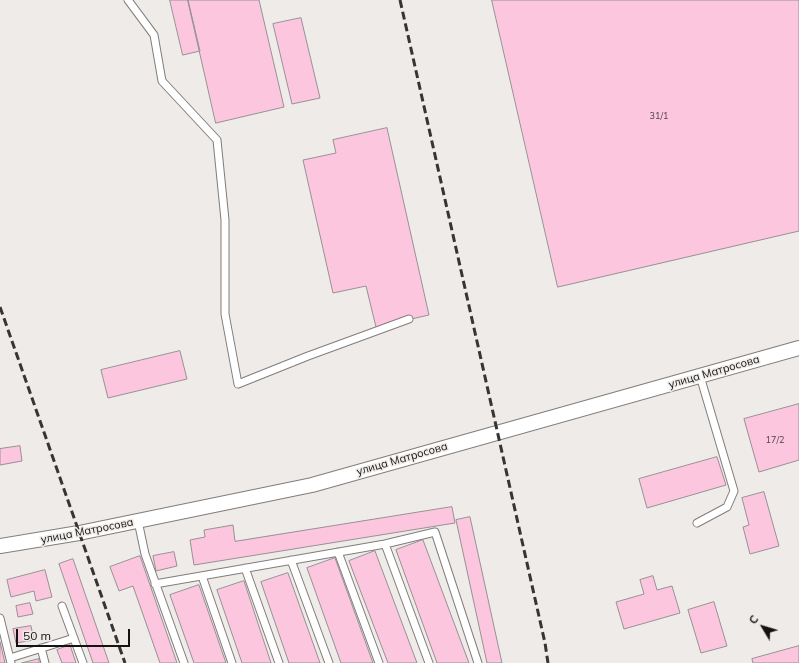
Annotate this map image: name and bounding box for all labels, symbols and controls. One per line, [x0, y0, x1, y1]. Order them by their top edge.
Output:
house number: 31/1 [650, 111, 668, 121]
street label: улица Матросова [667, 353, 761, 391]
house number: 17/2 [766, 435, 784, 445]
street label: улица Матросова [355, 440, 449, 478]
street label: улица Матросова [40, 516, 134, 546]
north arrow [743, 607, 783, 647]
text: С [746, 612, 761, 627]
scale bar [18, 621, 132, 647]
text: 50 m [23, 628, 51, 643]

